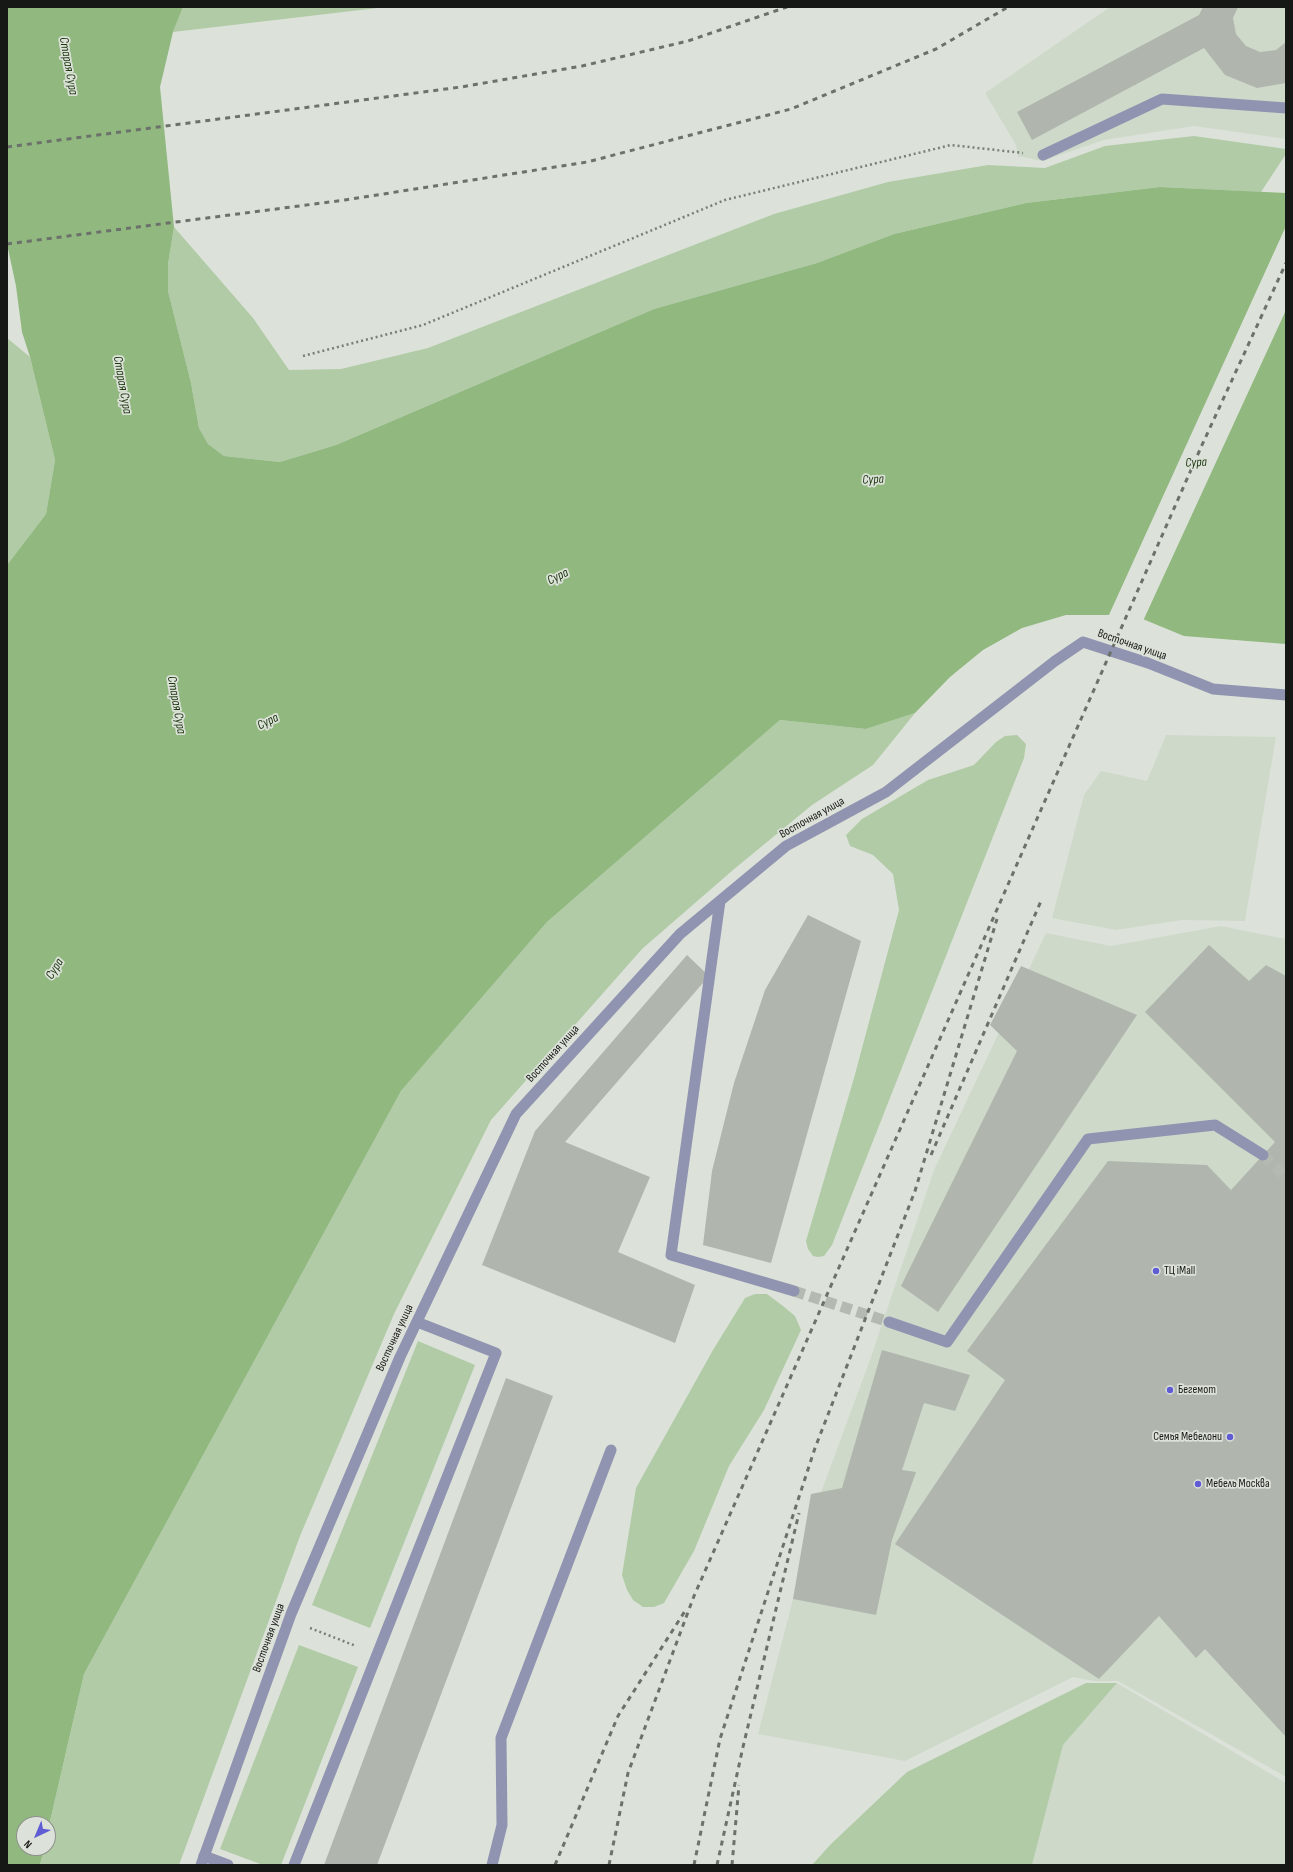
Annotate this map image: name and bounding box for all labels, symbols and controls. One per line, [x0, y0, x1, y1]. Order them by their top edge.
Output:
water label: Старая Сура [55, 36, 81, 96]
water label: Старая Сура [109, 355, 135, 415]
water label: Сура [1185, 455, 1207, 471]
water label: Сура [862, 472, 884, 488]
water label: Сура [545, 565, 571, 589]
street label: Восточная улица [1096, 626, 1168, 664]
water label: Старая Сура [163, 675, 189, 735]
water label: Сура [255, 710, 281, 734]
street label: Восточная улица [777, 794, 847, 842]
water label: Сура [43, 956, 67, 982]
street label: Восточная улица [523, 1022, 583, 1086]
place label: ТЦ iMall [1164, 1264, 1195, 1278]
marker: ТЦ iMall [1151, 1266, 1161, 1276]
street label: Восточная улица [373, 1302, 417, 1374]
place label: Бегемот [1178, 1383, 1216, 1397]
marker: Бегемот [1165, 1385, 1175, 1395]
place label: Семья Мебелони [1153, 1430, 1222, 1444]
marker: Семья Мебелони [1225, 1432, 1235, 1442]
place label: Мебель Москва [1206, 1477, 1270, 1491]
marker: Мебель Москва [1193, 1479, 1203, 1489]
street label: Восточная улица [250, 1602, 288, 1674]
north arrow [16, 1816, 56, 1856]
text: N [21, 1838, 35, 1851]

